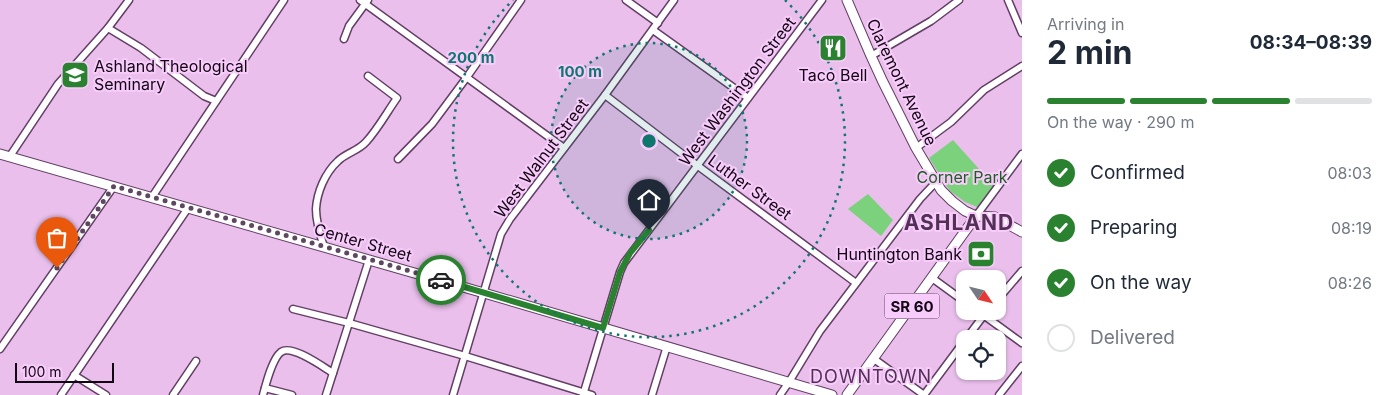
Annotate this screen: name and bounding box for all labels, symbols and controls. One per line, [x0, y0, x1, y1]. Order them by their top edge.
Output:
street label: West Washington Street [674, 13, 800, 169]
text: Arriving in [1047, 14, 1124, 34]
street label: Claremont Avenue [863, 15, 941, 149]
text: 08:34–08:39 [1250, 31, 1372, 54]
restaurant icon: Taco Bell [818, 33, 848, 63]
text: 2 min [1047, 33, 1133, 72]
text: 200 m [448, 48, 494, 67]
place label: Ashland Theological Seminary [94, 56, 248, 94]
school or university icon: Ashland Theological Seminary [60, 60, 90, 90]
text: 100 m [558, 62, 602, 81]
place label: Taco Bell [799, 65, 867, 85]
street label: West Walnut Street [490, 94, 592, 222]
text: On the way · 290 m [1047, 112, 1194, 132]
centre of rings [640, 132, 658, 150]
street label: Luther Street [704, 150, 796, 224]
icon: check [1047, 159, 1075, 187]
text: Confirmed [1090, 161, 1185, 184]
text: 08:03 [1327, 163, 1372, 183]
park label: Corner Park [916, 167, 1008, 187]
pin [628, 179, 670, 230]
icon: home [635, 186, 663, 214]
district label: ASHLAND [904, 210, 1014, 235]
icon: check [1047, 214, 1075, 242]
text: Preparing [1090, 216, 1177, 239]
pin [36, 217, 78, 268]
text: 08:19 [1331, 218, 1372, 238]
street label: Center Street [312, 219, 414, 265]
icon: bag [43, 224, 71, 252]
bank icon: Huntington Bank [966, 239, 996, 269]
place label: Huntington Bank [837, 244, 962, 264]
courier [416, 255, 466, 305]
icon: car [427, 266, 455, 294]
icon: check [1047, 269, 1075, 297]
north arrow [956, 270, 1006, 320]
map controls [956, 270, 1006, 380]
text: On the way [1090, 271, 1192, 294]
text: 08:26 [1328, 273, 1372, 293]
road number: SR 60 [884, 294, 940, 318]
text: Delivered [1090, 326, 1175, 349]
button: locate [956, 330, 1006, 380]
scale bar [15, 360, 114, 383]
text: 100 m [22, 363, 62, 380]
district label: DOWNTOWN [810, 366, 932, 387]

